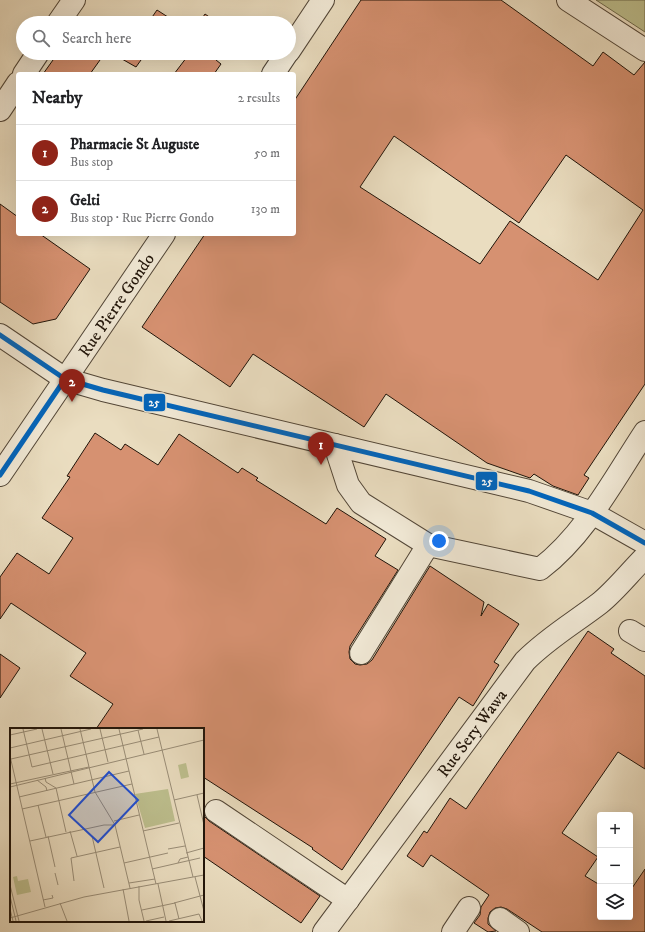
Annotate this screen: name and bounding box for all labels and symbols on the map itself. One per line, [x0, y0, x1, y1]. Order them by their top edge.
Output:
street label: Rue Pierre Gondo [74, 249, 160, 361]
pin: 2 [59, 369, 85, 402]
line badge: 25 [143, 393, 166, 412]
text: 25 [149, 396, 160, 410]
pin: 1 [308, 432, 334, 465]
line badge: 25 [475, 471, 498, 491]
text: 25 [482, 475, 493, 489]
your location [429, 531, 449, 551]
street label: Rue Sery Wawa [433, 684, 513, 782]
inset map [10, 728, 204, 922]

